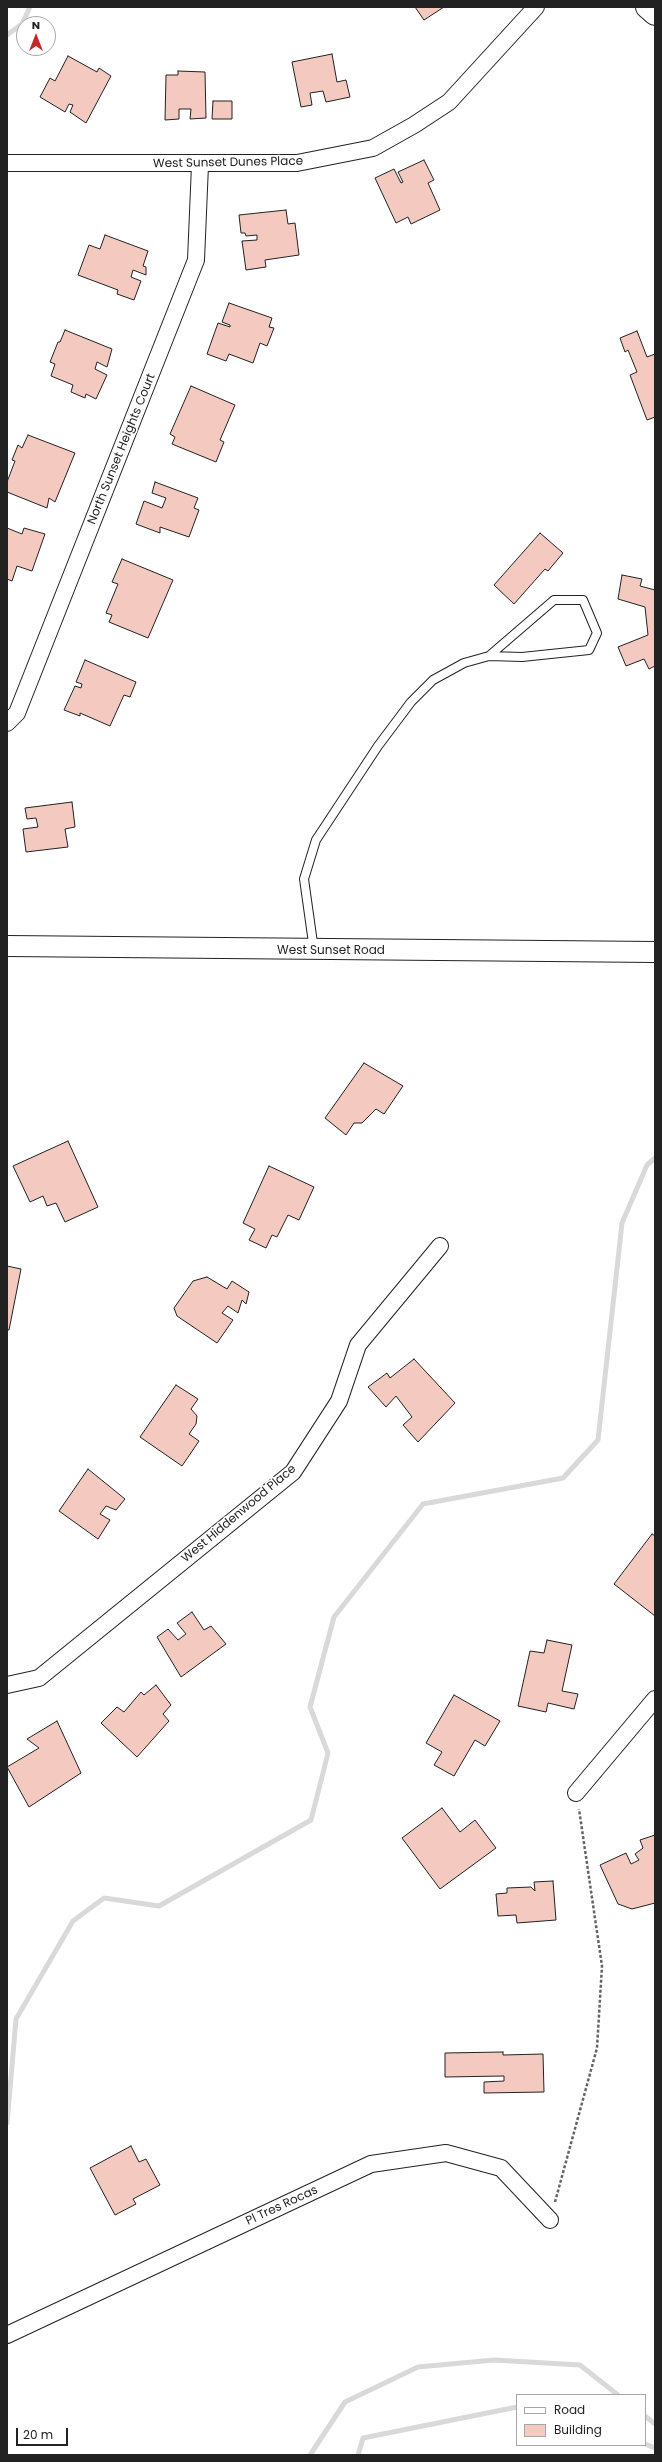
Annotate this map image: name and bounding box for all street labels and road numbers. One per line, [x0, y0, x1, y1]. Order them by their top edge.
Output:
street label: West Sunset Dunes Place [153, 154, 303, 172]
street label: North Sunset Heights Court [85, 372, 159, 526]
street label: West Sunset Road [277, 944, 385, 958]
street label: West Hiddenwood Place [179, 1462, 299, 1566]
street label: Pl Tres Rocas [244, 2183, 320, 2229]

